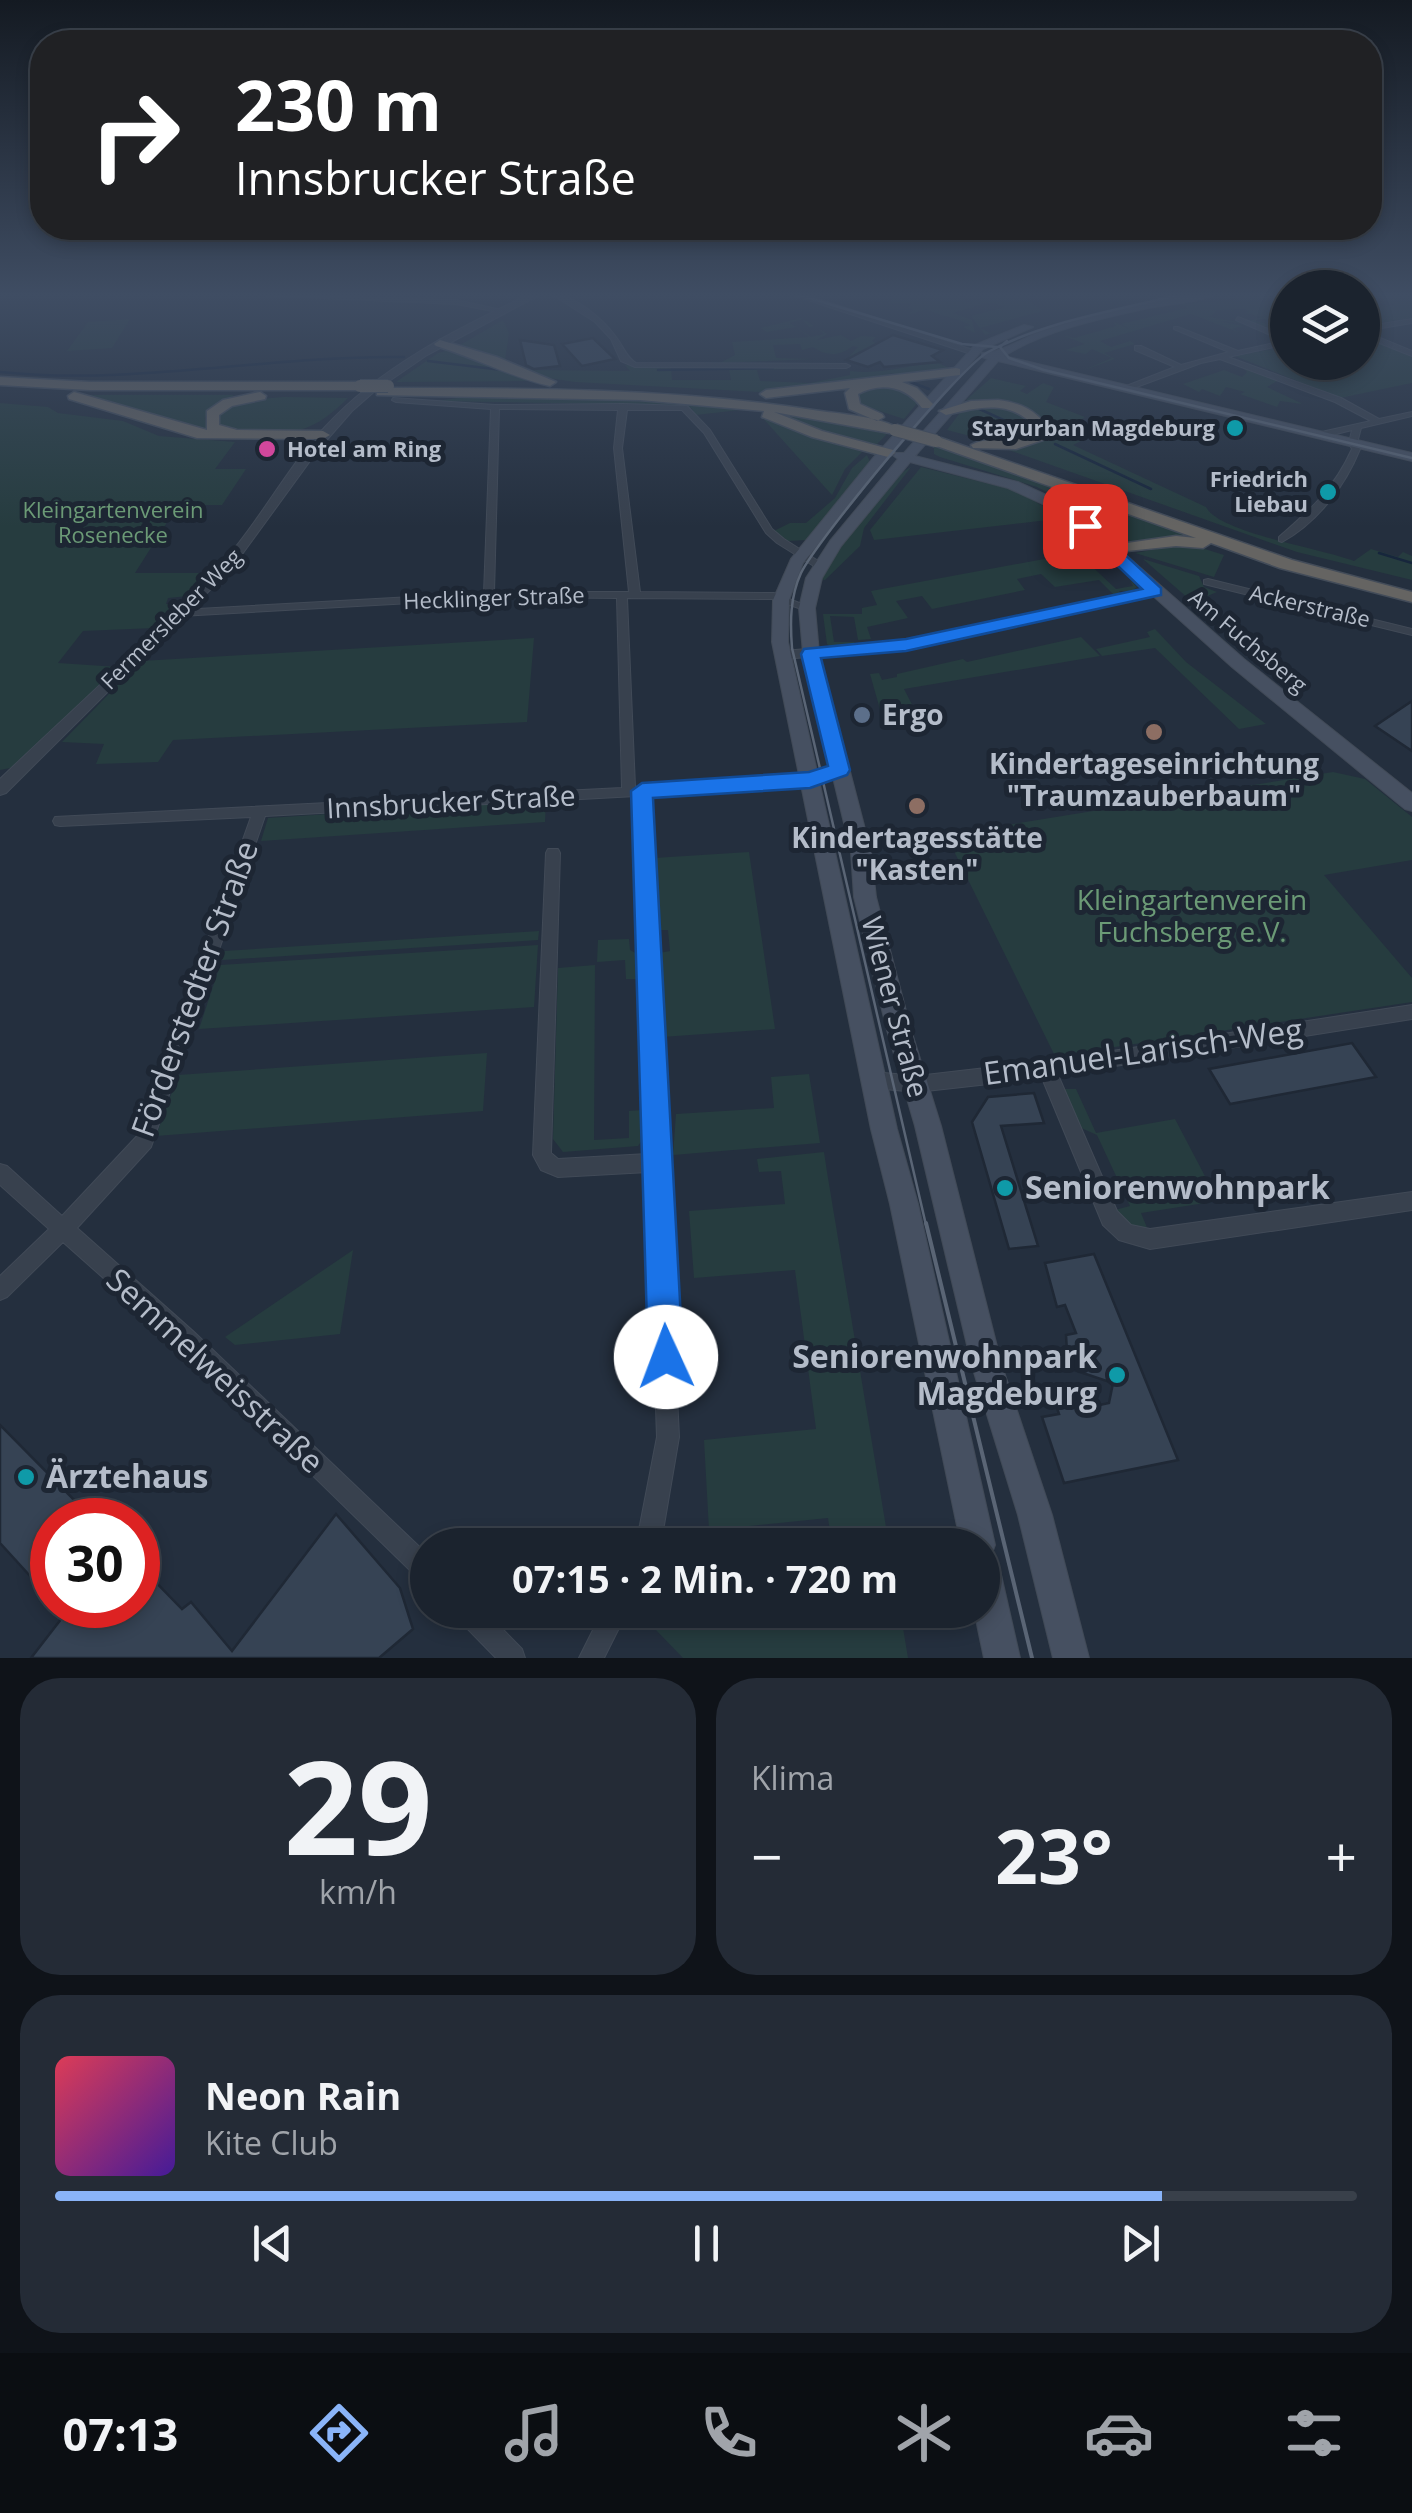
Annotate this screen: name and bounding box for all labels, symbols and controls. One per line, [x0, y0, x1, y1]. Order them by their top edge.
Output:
text: 230 m [235, 56, 442, 152]
icon: right [70, 70, 200, 200]
text: Innsbrucker Straße [235, 147, 636, 208]
map controls [1270, 270, 1380, 380]
button: layers [1270, 270, 1380, 380]
place label: Stayurban Magdeburg [972, 412, 1216, 442]
marker: Stayurban Magdeburg [1224, 417, 1246, 439]
place label: Hotel am Ring [287, 433, 442, 463]
marker: Hotel am Ring [256, 438, 278, 460]
place label: Friedrich Liebau [1210, 463, 1308, 518]
marker: Friedrich Liebau [1317, 481, 1339, 503]
pin [1043, 484, 1128, 569]
park label: Kleingartenverein Rosenecke [22, 494, 204, 549]
icon: arrive [1058, 499, 1113, 554]
street label: Fermersleber Weg [93, 541, 247, 695]
street label: Ackerstraße [1247, 577, 1374, 633]
street label: Hecklinger Straße [403, 579, 585, 615]
street label: Am Fuchsberg [1183, 582, 1314, 699]
place label: Ergo [882, 695, 944, 733]
marker: Ergo [851, 704, 873, 726]
marker: Kindertageseinrichtung "Traumzauberbaum" [1143, 721, 1165, 743]
place label: Kindertageseinrichtung "Traumzauberbaum" [989, 744, 1319, 814]
street label: Innsbrucker Straße [325, 776, 576, 826]
marker: Kindertagesstätte "Kasten" [906, 795, 928, 817]
place label: Kindertagesstätte "Kasten" [791, 818, 1043, 888]
street label: Förderstedter Straße [120, 834, 267, 1142]
park label: Kleingartenverein Fuchsberg e.V. [1077, 880, 1307, 950]
street label: Wiener Straße [854, 912, 938, 1101]
street label: Emanuel-Larisch-Weg [980, 1007, 1305, 1094]
place label: Seniorenwohnpark [1025, 1165, 1330, 1208]
marker: Seniorenwohnpark [994, 1177, 1016, 1199]
street label: Semmelweisstraße [98, 1258, 334, 1482]
position arrow [614, 1305, 718, 1409]
place label: Seniorenwohnpark Magdeburg [792, 1334, 1097, 1414]
marker: Seniorenwohnpark Magdeburg [1106, 1364, 1128, 1386]
place label: Ärztehaus [46, 1454, 208, 1497]
marker: Ärztehaus [15, 1466, 37, 1488]
speed limit sign: 30 [30, 1498, 160, 1628]
text: 07:15 · 2 Min. · 720 m [512, 1552, 898, 1604]
text: 29 [284, 1716, 432, 1893]
text: Klima [751, 1756, 834, 1799]
text: 23° [995, 1804, 1113, 1906]
text: − [751, 1818, 782, 1893]
text: + [1326, 1818, 1357, 1893]
text: km/h [319, 1870, 397, 1913]
text: Neon Rain [205, 2069, 401, 2121]
text: Kite Club [205, 2121, 338, 2164]
icon: previous [245, 2216, 300, 2271]
icon: pause [679, 2216, 734, 2271]
icon: next [1113, 2216, 1168, 2271]
icon: directions [304, 2398, 374, 2468]
icon: music [499, 2398, 569, 2468]
icon: phone [694, 2398, 764, 2468]
icon: climate [889, 2398, 959, 2468]
icon: car [1084, 2398, 1154, 2468]
icon: filters [1279, 2398, 1349, 2468]
text: 07:13 [63, 2403, 178, 2464]

